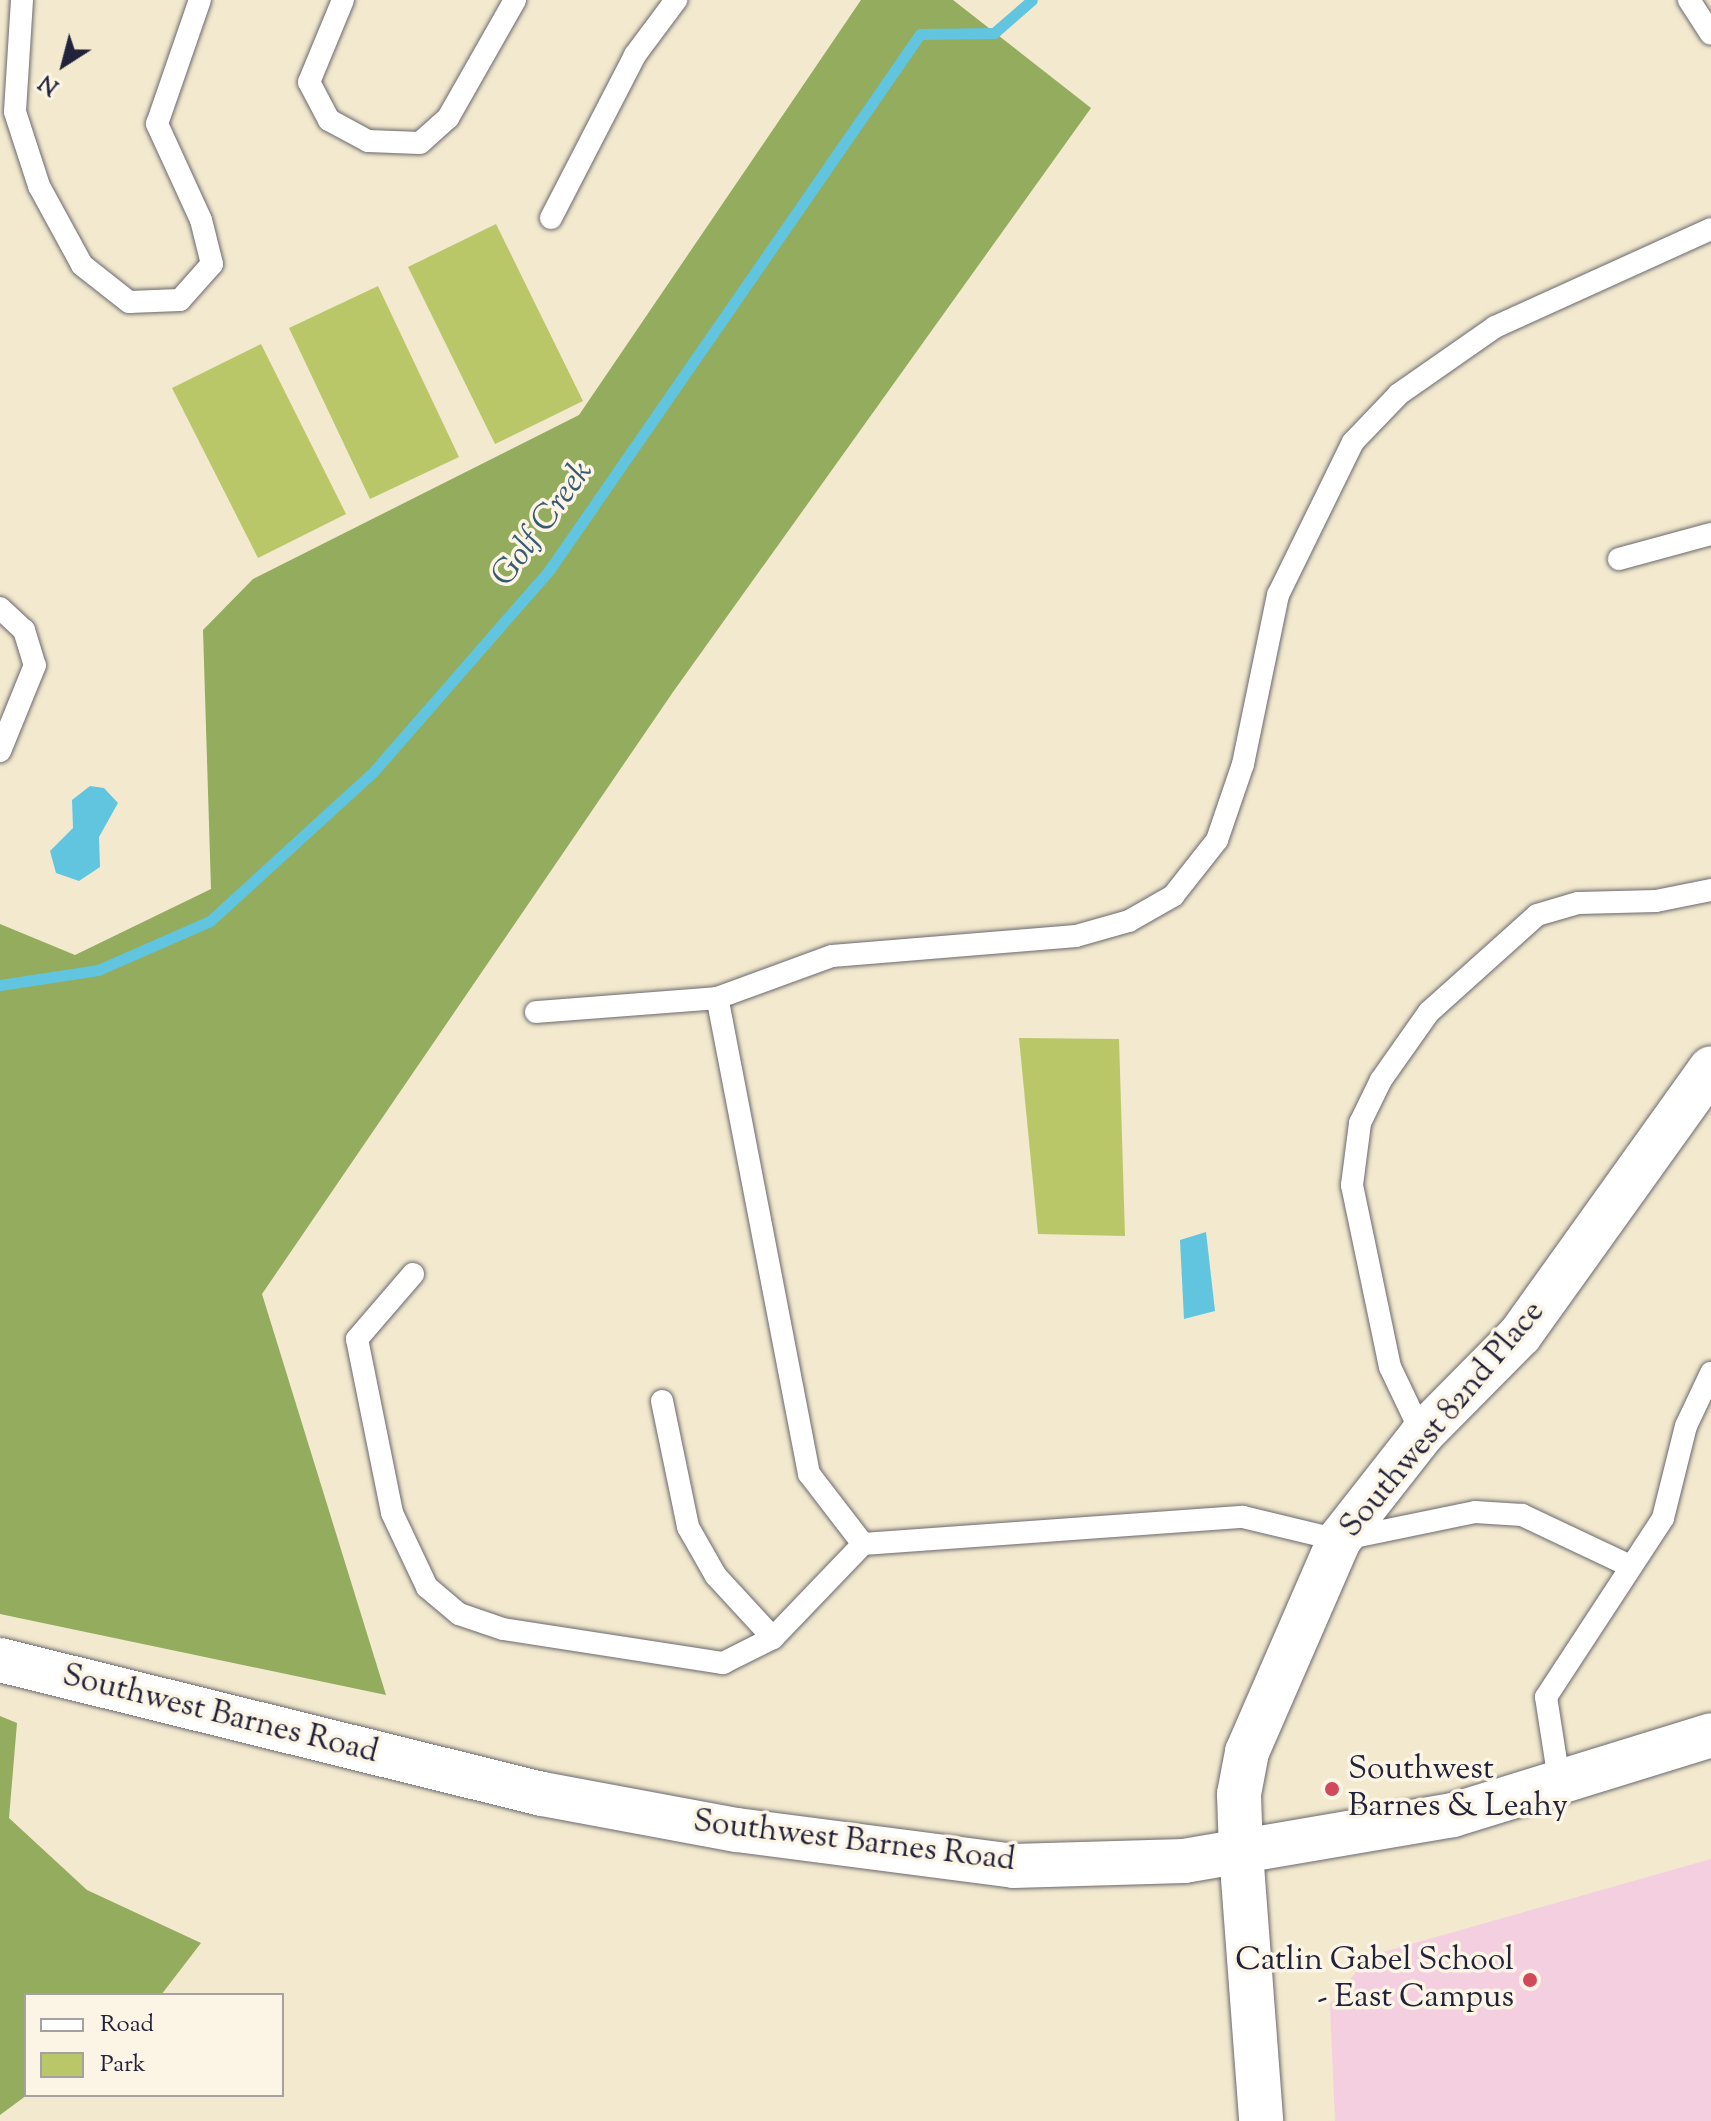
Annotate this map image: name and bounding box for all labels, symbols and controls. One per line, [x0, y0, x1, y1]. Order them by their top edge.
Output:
north arrow [24, 24, 104, 104]
text: N [33, 65, 66, 102]
water label: Golf Creek [484, 453, 602, 595]
street label: Southwest 82nd Place [1333, 1294, 1553, 1546]
street label: Southwest Barnes Road [58, 1657, 382, 1773]
place label: Southwest Barnes & Leahy [1348, 1752, 1568, 1827]
marker: Southwest Barnes & Leahy [1323, 1780, 1341, 1798]
street label: Southwest Barnes Road [691, 1803, 1017, 1881]
place label: Catlin Gabel School - East Campus [1235, 1943, 1514, 2018]
marker: Catlin Gabel School - East Campus [1521, 1971, 1539, 1989]
legend [24, 1993, 284, 2097]
text: Road [100, 2008, 154, 2042]
text: Park [100, 2048, 146, 2082]

